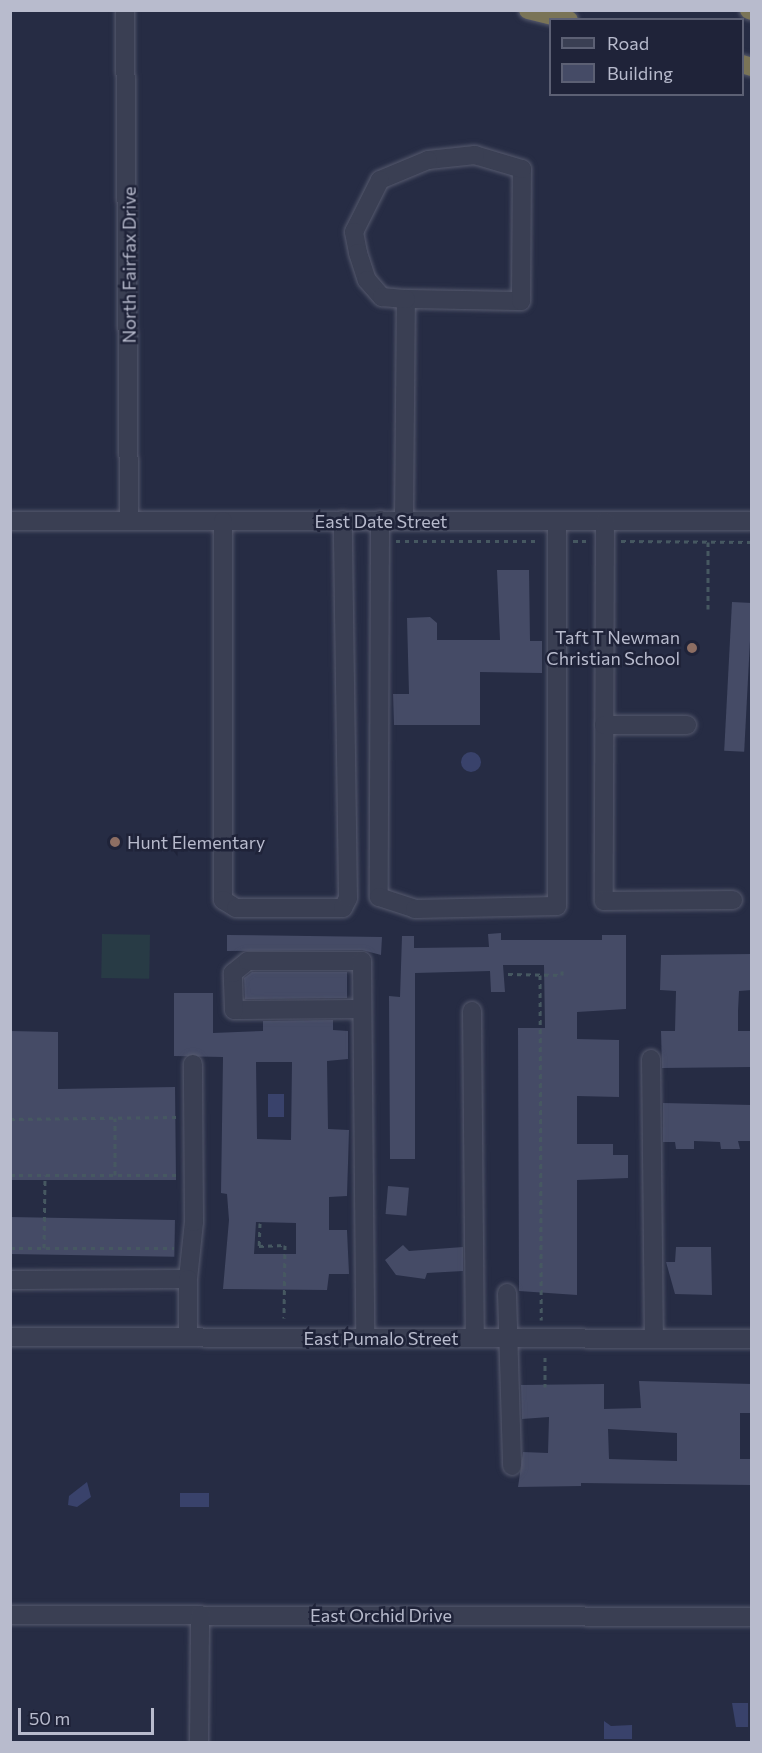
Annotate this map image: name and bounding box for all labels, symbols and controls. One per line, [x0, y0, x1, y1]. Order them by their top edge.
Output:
legend [549, 18, 744, 96]
text: Road [607, 32, 649, 54]
text: Building [607, 62, 673, 84]
street label: North Fairfax Drive [118, 187, 140, 343]
street label: East Date Street [315, 510, 447, 532]
place label: Taft T Newman Christian School [546, 627, 680, 670]
marker: Taft T Newman Christian School [685, 641, 699, 655]
place label: Hunt Elementary [127, 831, 265, 853]
marker: Hunt Elementary [108, 835, 122, 849]
street label: East Pumalo Street [303, 1327, 459, 1349]
street label: East Orchid Drive [310, 1604, 452, 1626]
scale bar [21, 1696, 158, 1734]
text: 50 m [29, 1707, 70, 1729]

